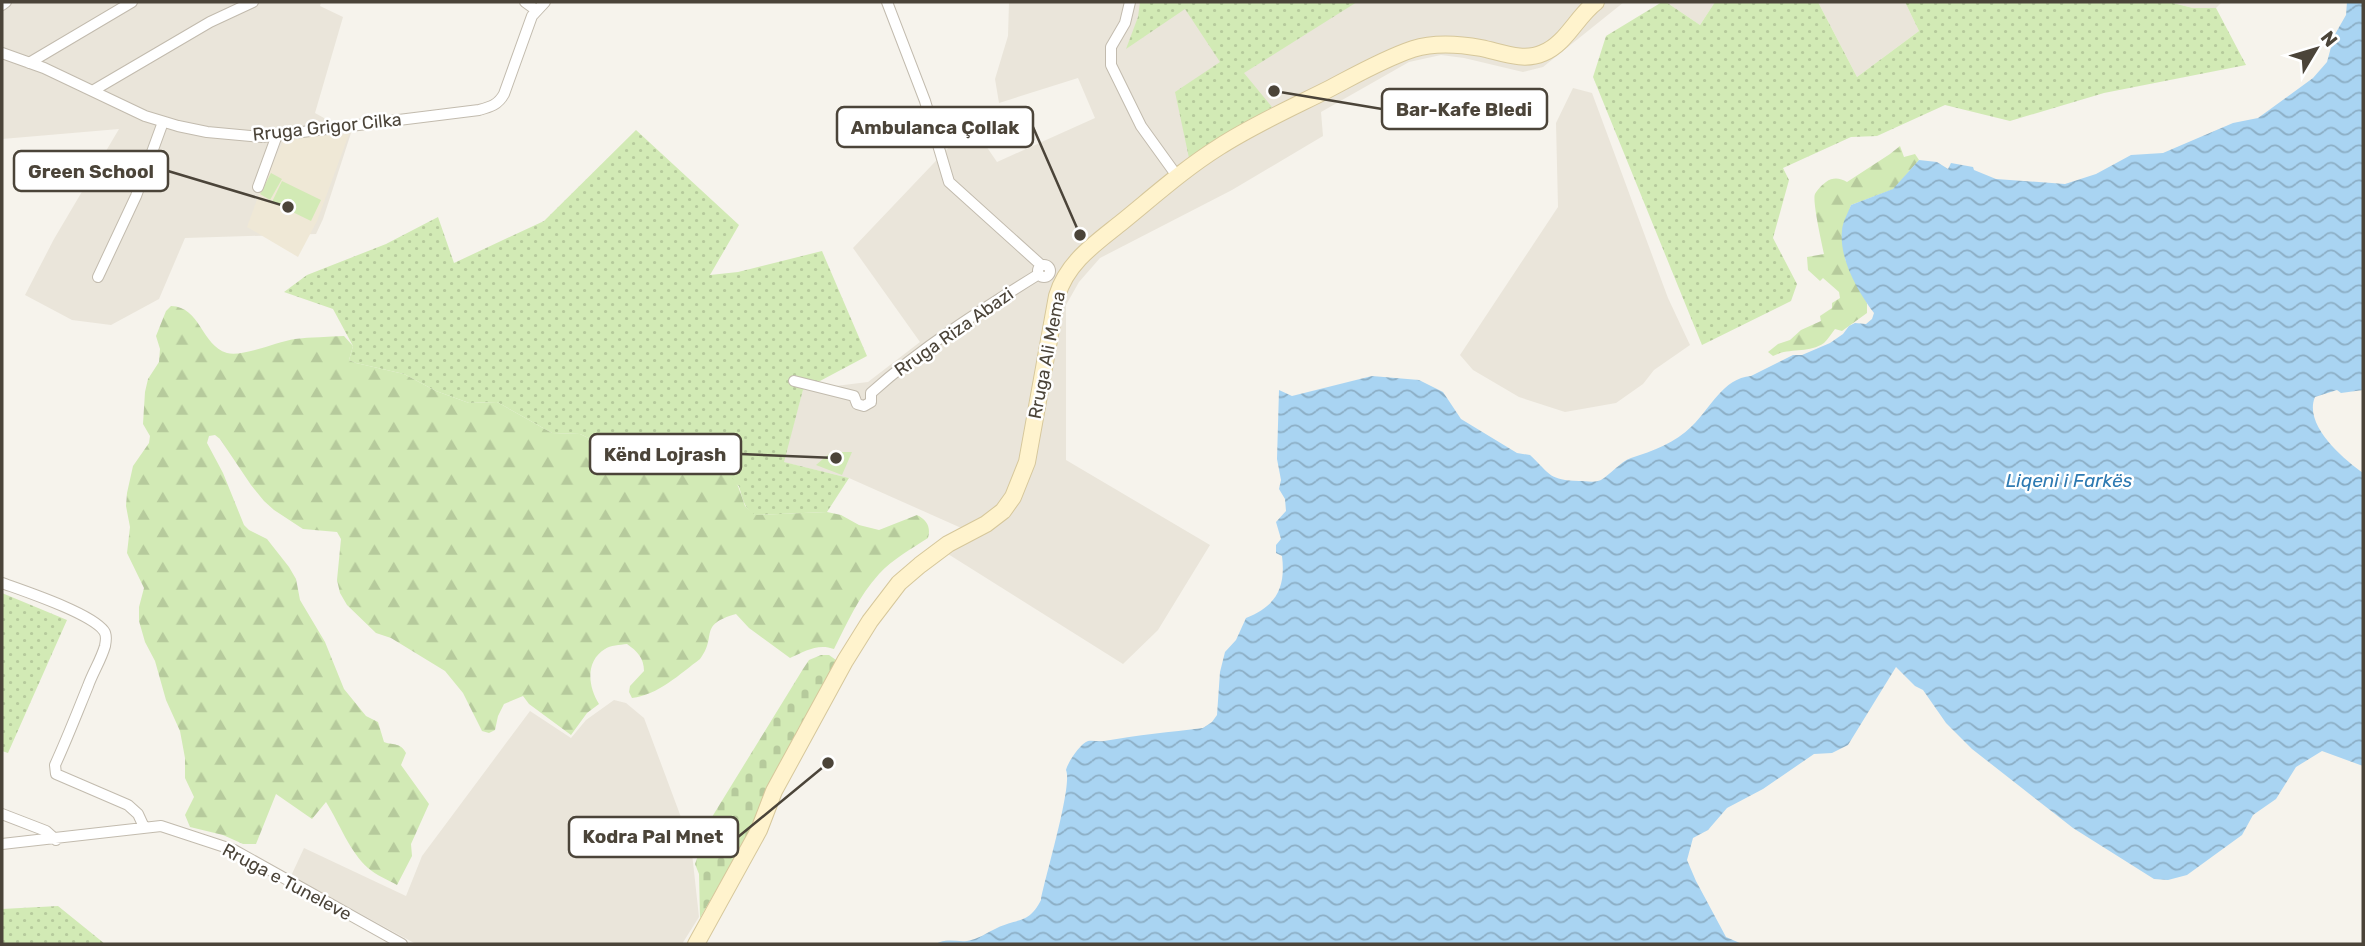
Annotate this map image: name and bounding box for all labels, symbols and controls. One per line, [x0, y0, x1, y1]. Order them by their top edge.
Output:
north arrow [2281, 14, 2351, 84]
text: N [2316, 26, 2342, 51]
callout: Bar-Kafe Bledi [1382, 89, 1547, 129]
text: Bar-Kafe Bledi [1396, 98, 1532, 121]
callout: Ambulanca Çollak [837, 107, 1033, 147]
street label: Rruga Grigor Cilka [251, 108, 403, 146]
text: Ambulanca Çollak [851, 116, 1019, 139]
callout: Green School [14, 151, 168, 191]
text: Green School [28, 160, 154, 183]
street label: Rruga Riza Abazi [890, 283, 1018, 381]
street label: Rruga Ali Mema [1024, 289, 1070, 421]
callout: Kënd Lojrash [590, 434, 741, 474]
text: Kënd Lojrash [604, 443, 726, 466]
water label: Liqeni i Farkës [2006, 469, 2133, 492]
callout: Kodra Pal Mnet [569, 817, 738, 857]
text: Kodra Pal Mnet [583, 825, 724, 848]
street label: Rruga e Tuneleve [219, 839, 355, 925]

